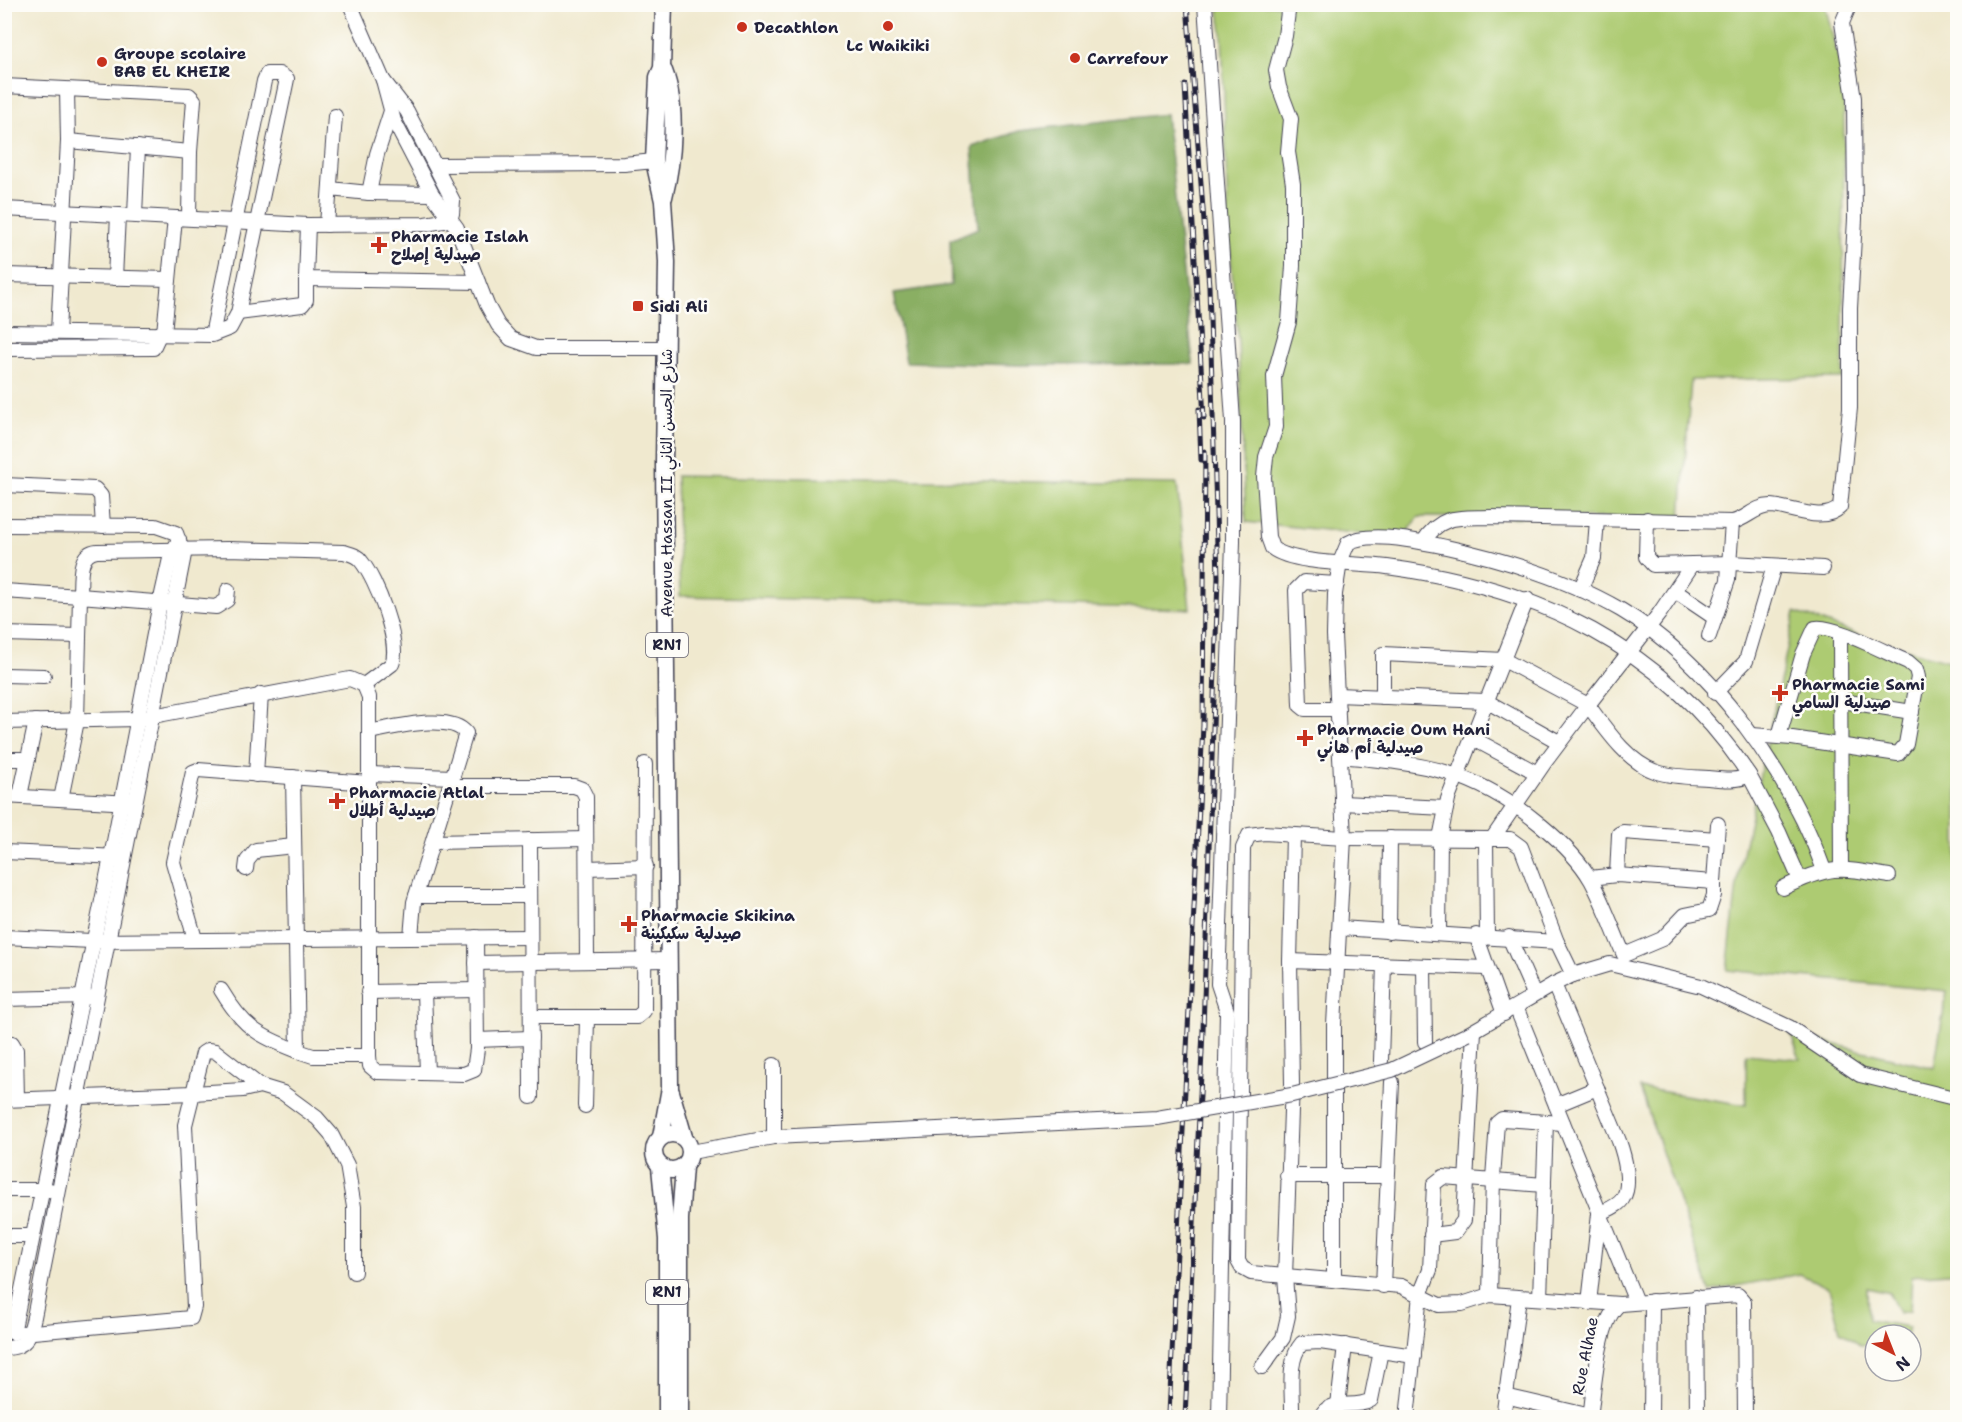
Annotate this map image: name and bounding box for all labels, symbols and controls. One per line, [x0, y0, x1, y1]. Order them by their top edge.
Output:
place label: Decathlon [754, 17, 839, 38]
marker: Lc Waikiki [881, 19, 895, 33]
marker: Decathlon [735, 20, 749, 34]
place label: Lc Waikiki [846, 35, 930, 56]
place label: Groupe scolaire BAB EL KHEIR [114, 43, 247, 82]
place label: Carrefour [1087, 48, 1169, 69]
marker: Carrefour [1068, 51, 1082, 65]
marker: Groupe scolaire BAB EL KHEIR [95, 55, 109, 69]
place label: Pharmacie Islah صيدلية إصلاح [391, 226, 529, 265]
marker: Pharmacie Islah صيدلية إصلاح [372, 238, 386, 252]
place label: Sidi Ali [650, 296, 708, 317]
marker: Sidi Ali [631, 299, 645, 313]
street label: Avenue Hassan II شارع الحسن الثاني [656, 349, 681, 617]
road number: RN1 [646, 633, 688, 657]
place label: Pharmacie Sami صيدلية السامي [1792, 674, 1925, 717]
marker: Pharmacie Sami صيدلية السامي [1773, 686, 1787, 700]
place label: Pharmacie Oum Hani صيدلية أم هاني [1317, 719, 1490, 762]
marker: Pharmacie Oum Hani صيدلية أم هاني [1298, 731, 1312, 745]
place label: Pharmacie Atlal صيدلية أطلال [349, 782, 485, 821]
marker: Pharmacie Atlal صيدلية أطلال [330, 794, 344, 808]
place label: Pharmacie Skikina صيدلية سكيكينة [641, 905, 795, 944]
marker: Pharmacie Skikina صيدلية سكيكينة [622, 917, 636, 931]
road number: RN1 [646, 1280, 688, 1304]
street label: Rue Alhae [1567, 1315, 1603, 1397]
north arrow [1863, 1323, 1923, 1383]
text: N [1891, 1352, 1914, 1376]

